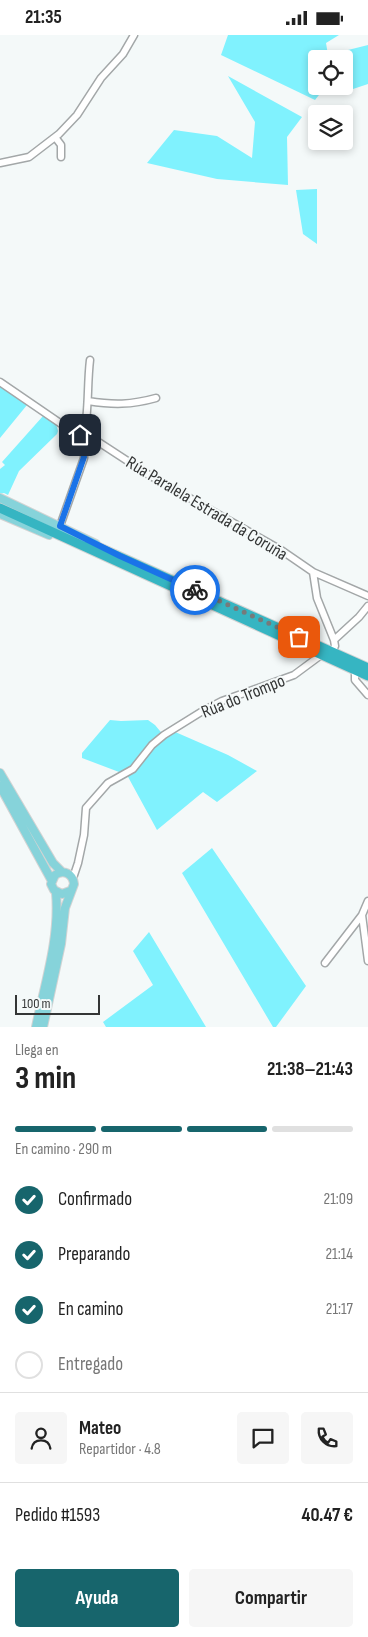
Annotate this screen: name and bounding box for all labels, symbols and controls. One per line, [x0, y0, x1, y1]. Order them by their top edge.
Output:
text: 21:35 [25, 6, 62, 29]
map controls [308, 50, 353, 150]
button: locate [308, 50, 353, 95]
button: layers [308, 105, 353, 150]
pin [59, 414, 101, 456]
icon: home [66, 421, 94, 449]
street label: Rúa Paralela Estrada da Coruña [122, 452, 291, 565]
courier [170, 565, 220, 615]
icon: bike [181, 576, 209, 604]
pin [278, 616, 320, 658]
icon: bag [285, 623, 313, 651]
street label: Rúa do Trompo [198, 670, 288, 723]
scale bar [15, 992, 100, 1015]
text: 100 m [22, 995, 51, 1012]
text: Llega en [15, 1041, 59, 1060]
text: 21:38–21:43 [267, 1058, 353, 1081]
text: 3 min [15, 1059, 76, 1098]
text: En camino · 290 m [15, 1140, 112, 1159]
icon: check [15, 1186, 43, 1214]
text: Confirmado [58, 1188, 132, 1211]
text: 21:09 [324, 1190, 353, 1209]
icon: check [15, 1241, 43, 1269]
text: Preparando [58, 1243, 130, 1266]
text: 21:14 [325, 1245, 353, 1264]
icon: check [15, 1296, 43, 1324]
text: En camino [58, 1298, 123, 1321]
text: 21:17 [326, 1300, 353, 1319]
text: Entregado [58, 1353, 123, 1376]
button: person [15, 1412, 67, 1464]
button: chat [237, 1412, 289, 1464]
button: phone [301, 1412, 353, 1464]
text: Mateo [79, 1417, 121, 1440]
text: Repartidor · 4.8 [79, 1440, 161, 1459]
text: Pedido #1593 [15, 1504, 100, 1527]
text: 40.47 € [302, 1504, 353, 1527]
button: Ayuda [15, 1569, 179, 1627]
button: Compartir [189, 1569, 353, 1627]

